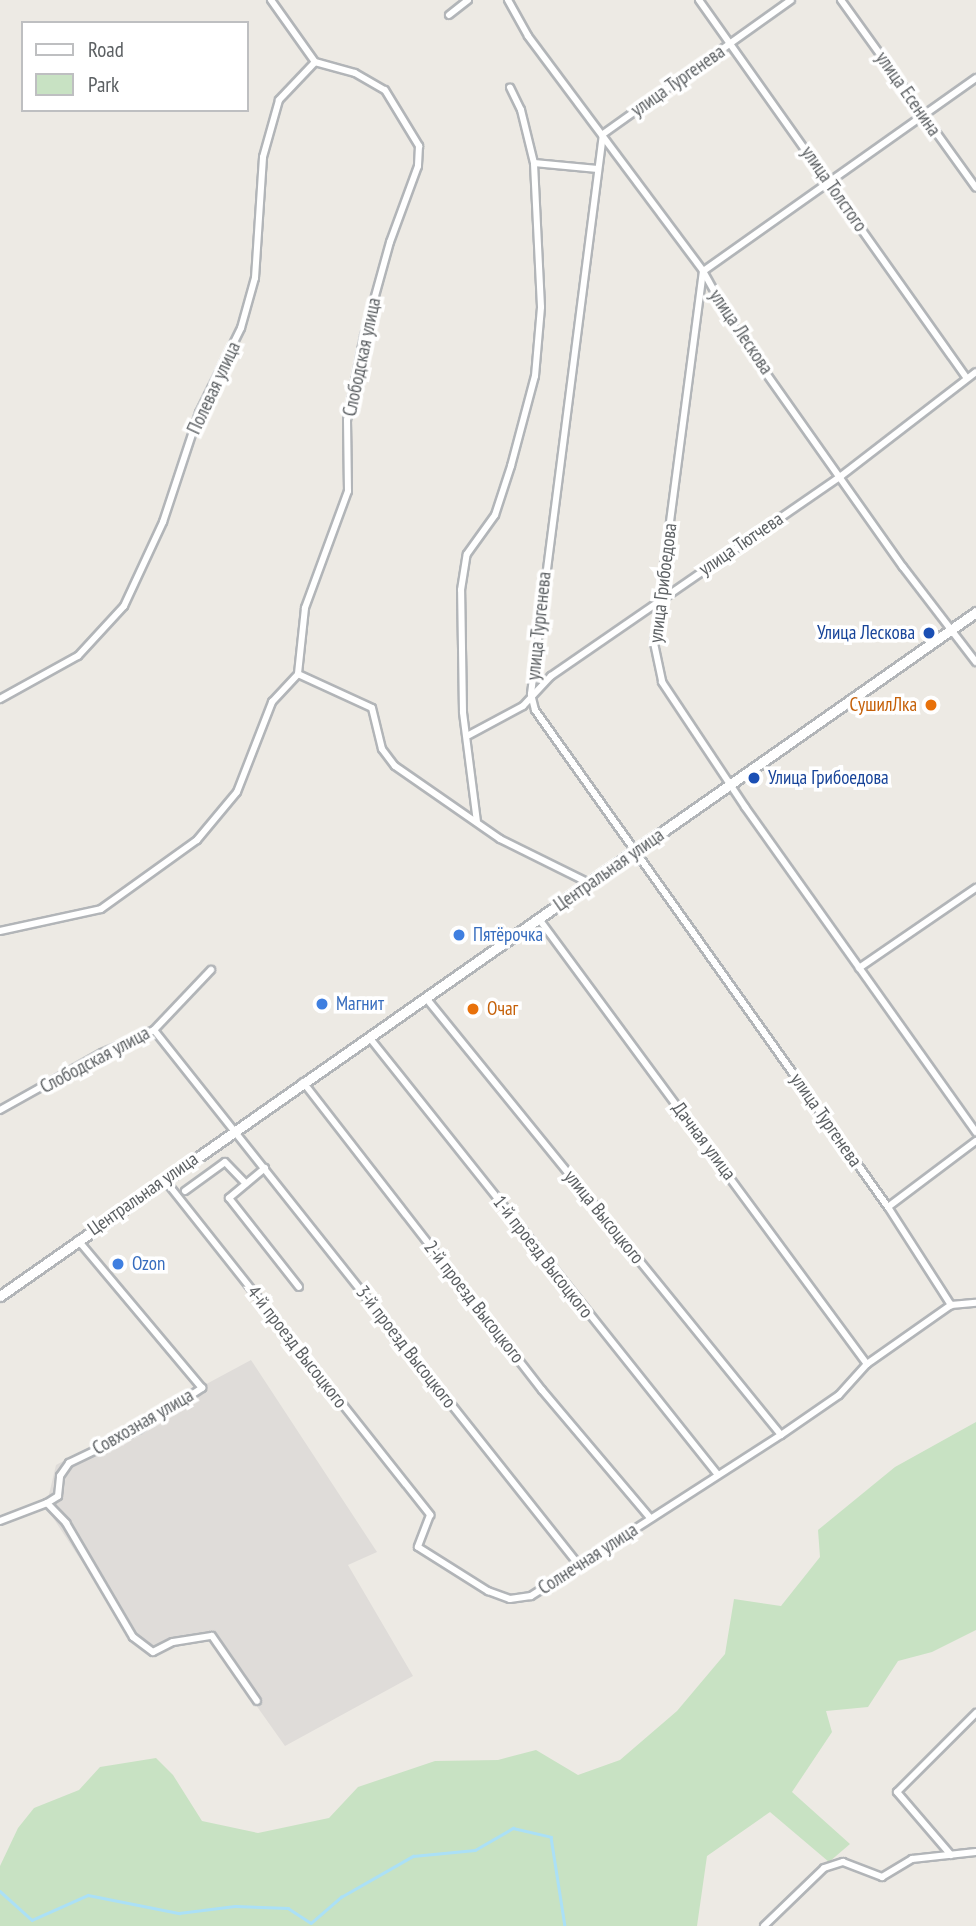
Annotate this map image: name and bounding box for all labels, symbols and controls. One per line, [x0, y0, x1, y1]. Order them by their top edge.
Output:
legend [21, 21, 248, 112]
text: Road [88, 36, 124, 63]
street label: улица Тургенева [627, 40, 729, 122]
street label: улица Есенина [871, 47, 945, 141]
text: Park [88, 71, 119, 98]
street label: улица Толстого [796, 142, 872, 236]
street label: улица Лескова [704, 285, 778, 379]
street label: Слободская улица [338, 296, 386, 418]
street label: Полевая улица [183, 338, 245, 438]
street label: улица Тютчева [694, 507, 788, 581]
street label: улица Грибоедова [644, 522, 682, 644]
street label: улица Тургенева [522, 570, 556, 682]
place label: Улица Лескова [817, 622, 915, 644]
marker: Улица Лескова [921, 625, 937, 641]
place label: СушилЛка [849, 694, 917, 716]
marker: СушилЛка [923, 697, 939, 713]
place label: Улица Грибоедова [768, 767, 889, 789]
marker: Улица Грибоедова [746, 770, 762, 786]
street label: Центральная улица [550, 824, 668, 916]
place label: Пятёрочка [473, 924, 543, 946]
marker: Пятёрочка [451, 927, 467, 943]
place label: Магнит [336, 993, 384, 1015]
marker: Магнит [314, 996, 330, 1012]
place label: Очаг [487, 998, 518, 1020]
marker: Очаг [465, 1001, 481, 1017]
street label: Слободская улица [36, 1022, 154, 1098]
street label: улица Тургенева [785, 1069, 867, 1171]
street label: Дачная улица [667, 1098, 741, 1184]
street label: Центральная улица [84, 1148, 202, 1240]
street label: улица Высоцкого [559, 1165, 649, 1269]
street label: 1-й проезд Высоцкого [488, 1191, 598, 1323]
street label: 2-й проезд Высоцкого [419, 1236, 529, 1368]
place label: Ozon [132, 1253, 165, 1275]
marker: Ozon [110, 1256, 126, 1272]
street label: 4-й проезд Высоцкого [242, 1281, 352, 1413]
street label: 3-й проезд Высоцкого [351, 1281, 461, 1413]
street label: Совхозная улица [89, 1384, 197, 1460]
street label: Солнечная улица [534, 1518, 642, 1600]

